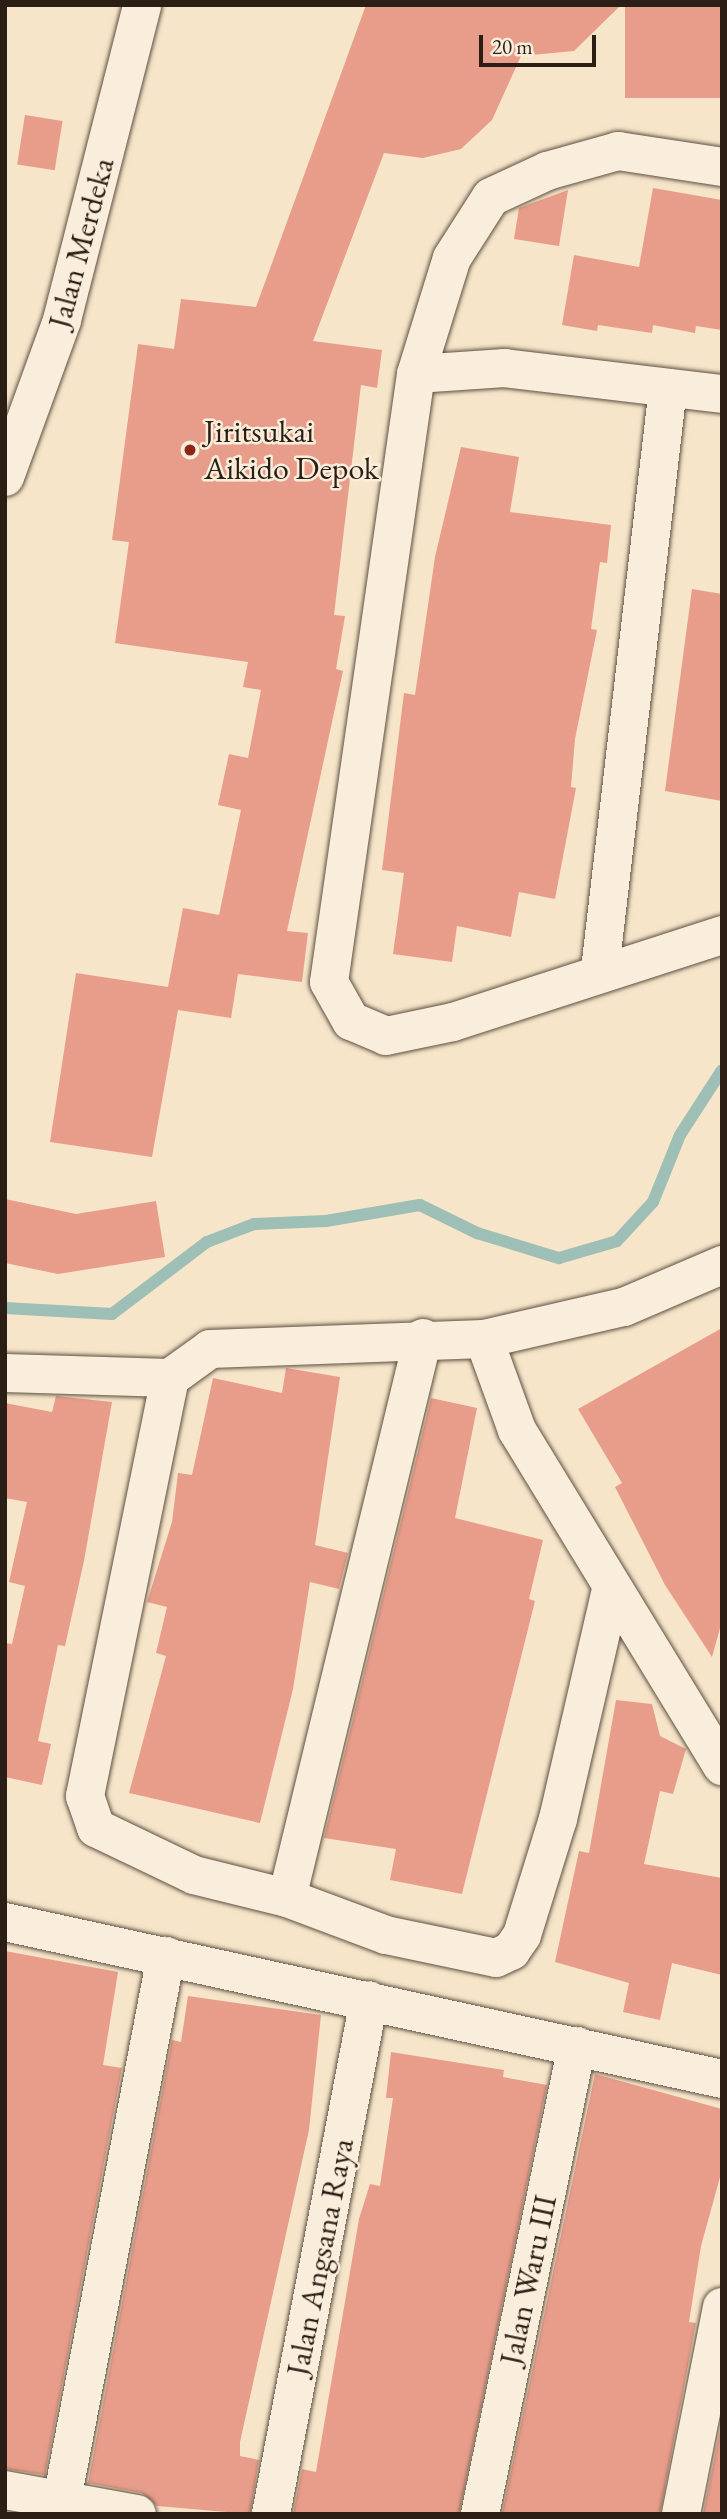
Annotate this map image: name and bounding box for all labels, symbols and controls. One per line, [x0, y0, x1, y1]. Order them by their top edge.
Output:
scale bar [482, 21, 599, 65]
text: 20 m [492, 33, 533, 60]
street label: Jalan Merdeka [40, 153, 122, 333]
place label: Jiritsukai Aikido Depok [204, 413, 379, 488]
marker: Jiritsukai Aikido Depok [182, 442, 198, 458]
street label: Jalan Angsana Raya [278, 2135, 362, 2379]
street label: Jalan Waru III [491, 2191, 565, 2369]

